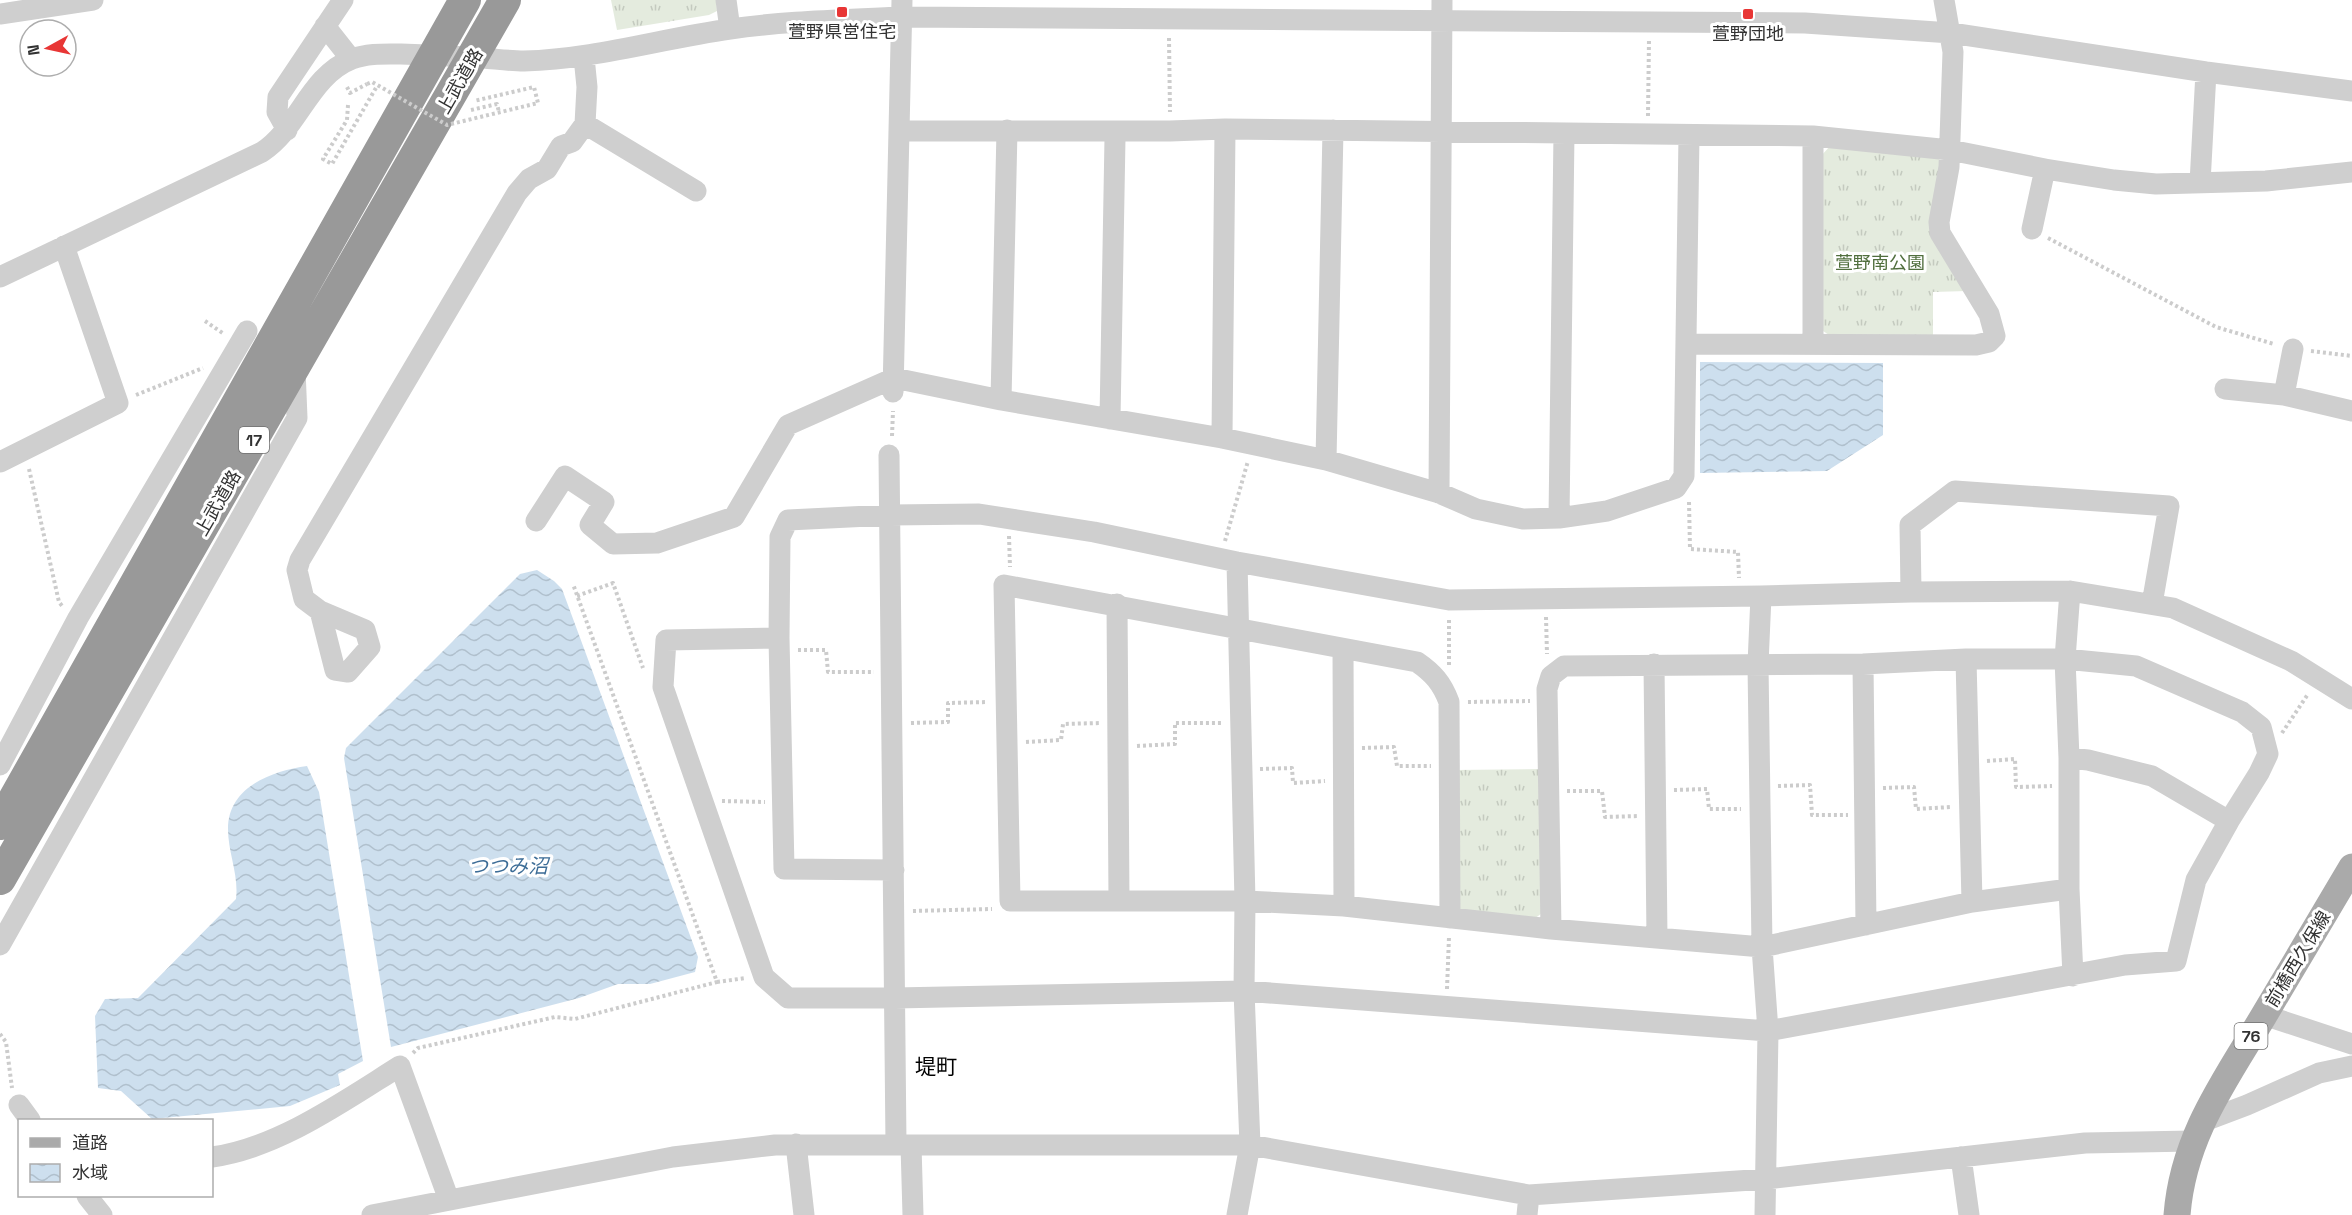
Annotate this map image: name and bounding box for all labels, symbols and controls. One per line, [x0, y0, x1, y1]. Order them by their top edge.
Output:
marker: 萱野県営住宅 [835, 5, 849, 19]
marker: 萱野団地 [1741, 7, 1755, 21]
north arrow [18, 18, 78, 78]
place label: 萱野県営住宅 [788, 20, 896, 43]
place label: 萱野団地 [1712, 22, 1784, 45]
text: N [22, 43, 45, 57]
street label: 上武道路 [432, 44, 488, 118]
park label: 萱野南公園 [1835, 251, 1925, 274]
road number: 17 [239, 427, 269, 453]
street label: 上武道路 [190, 466, 246, 540]
water label: つつみ沼 [468, 853, 551, 879]
street label: 前橋西久保線 [2260, 907, 2335, 1011]
road number: 76 [2234, 1023, 2268, 1049]
district label: 堤町 [915, 1053, 957, 1080]
legend [18, 1119, 213, 1197]
text: 道路 [72, 1131, 108, 1154]
text: 水域 [72, 1161, 108, 1184]

